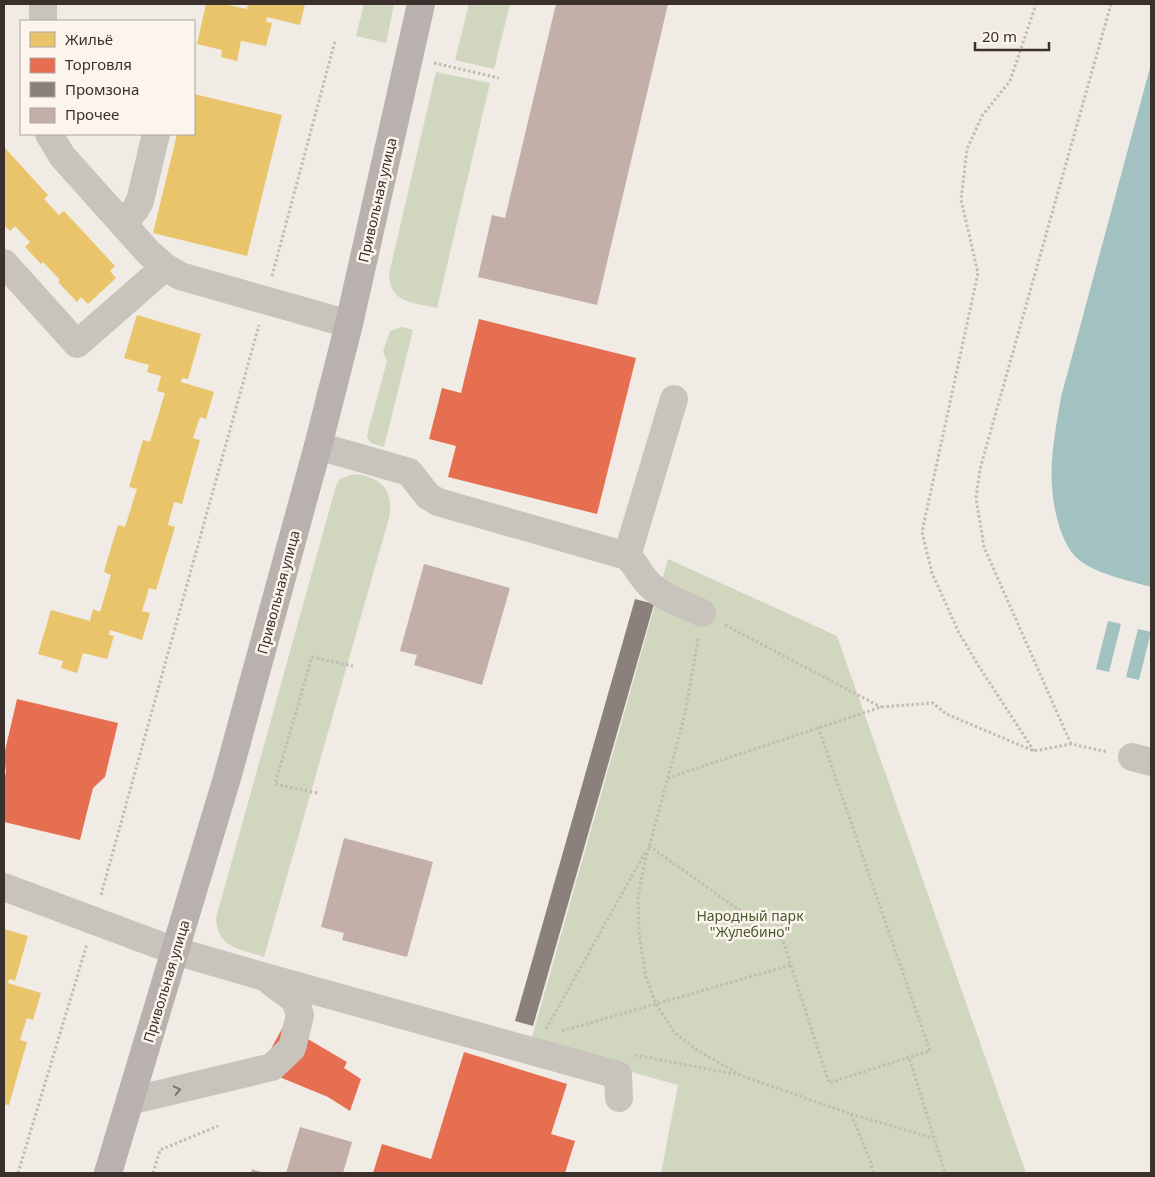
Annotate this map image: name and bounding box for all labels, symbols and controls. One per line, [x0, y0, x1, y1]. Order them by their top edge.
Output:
legend [20, 20, 195, 135]
scale bar [975, 20, 1049, 52]
text: 20 m [982, 26, 1017, 46]
text: Жильё [65, 29, 113, 49]
text: Торговля [65, 54, 132, 74]
text: Промзона [65, 79, 139, 99]
text: Прочее [65, 104, 119, 124]
street label: Привольная улица [353, 136, 401, 264]
street label: Привольная улица [252, 528, 304, 656]
park label: Народный парк "Жулебино" [696, 906, 804, 941]
street label: Привольная улица [138, 917, 194, 1045]
one-way arrow [173, 1085, 182, 1096]

